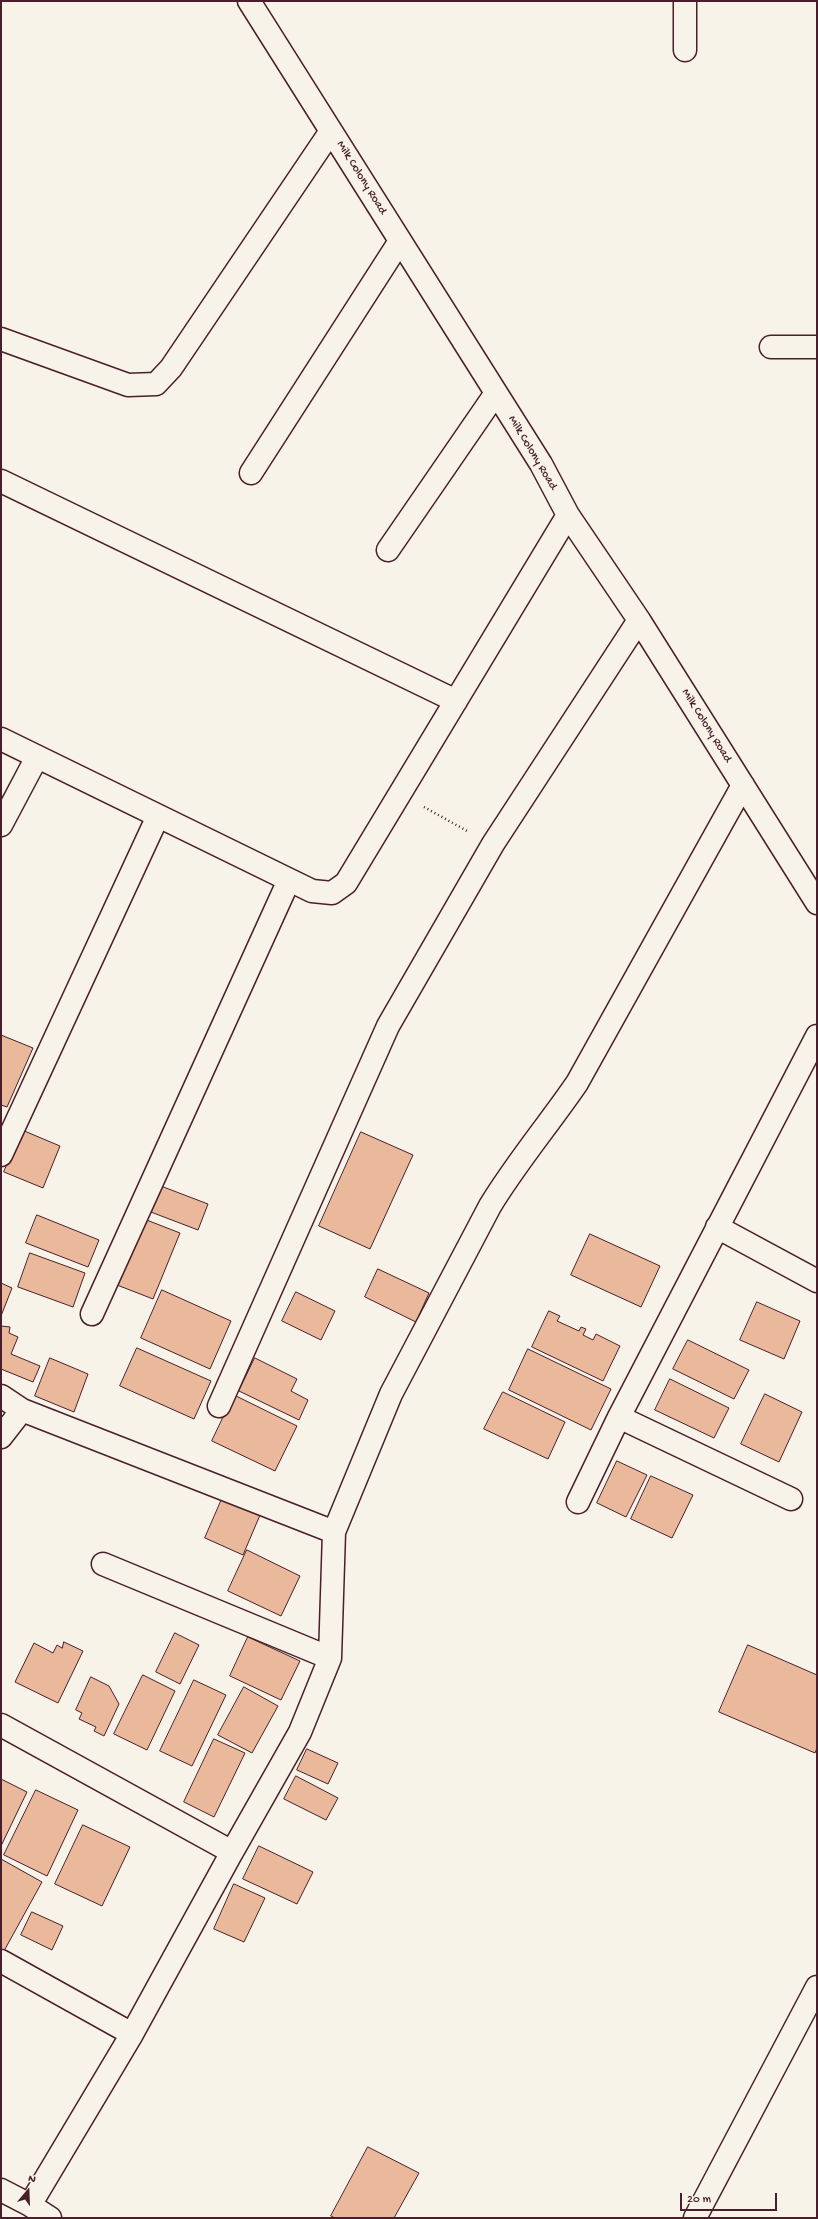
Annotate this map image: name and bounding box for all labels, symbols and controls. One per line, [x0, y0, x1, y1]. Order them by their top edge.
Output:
street label: Milk Colony Road [333, 139, 389, 217]
street label: Milk Colony Road [504, 413, 560, 493]
street label: Milk Colony Road [678, 687, 734, 765]
north arrow [8, 2171, 48, 2211]
text: N [27, 2173, 37, 2186]
scale bar [682, 2185, 779, 2211]
text: 20 m [687, 2193, 711, 2207]

